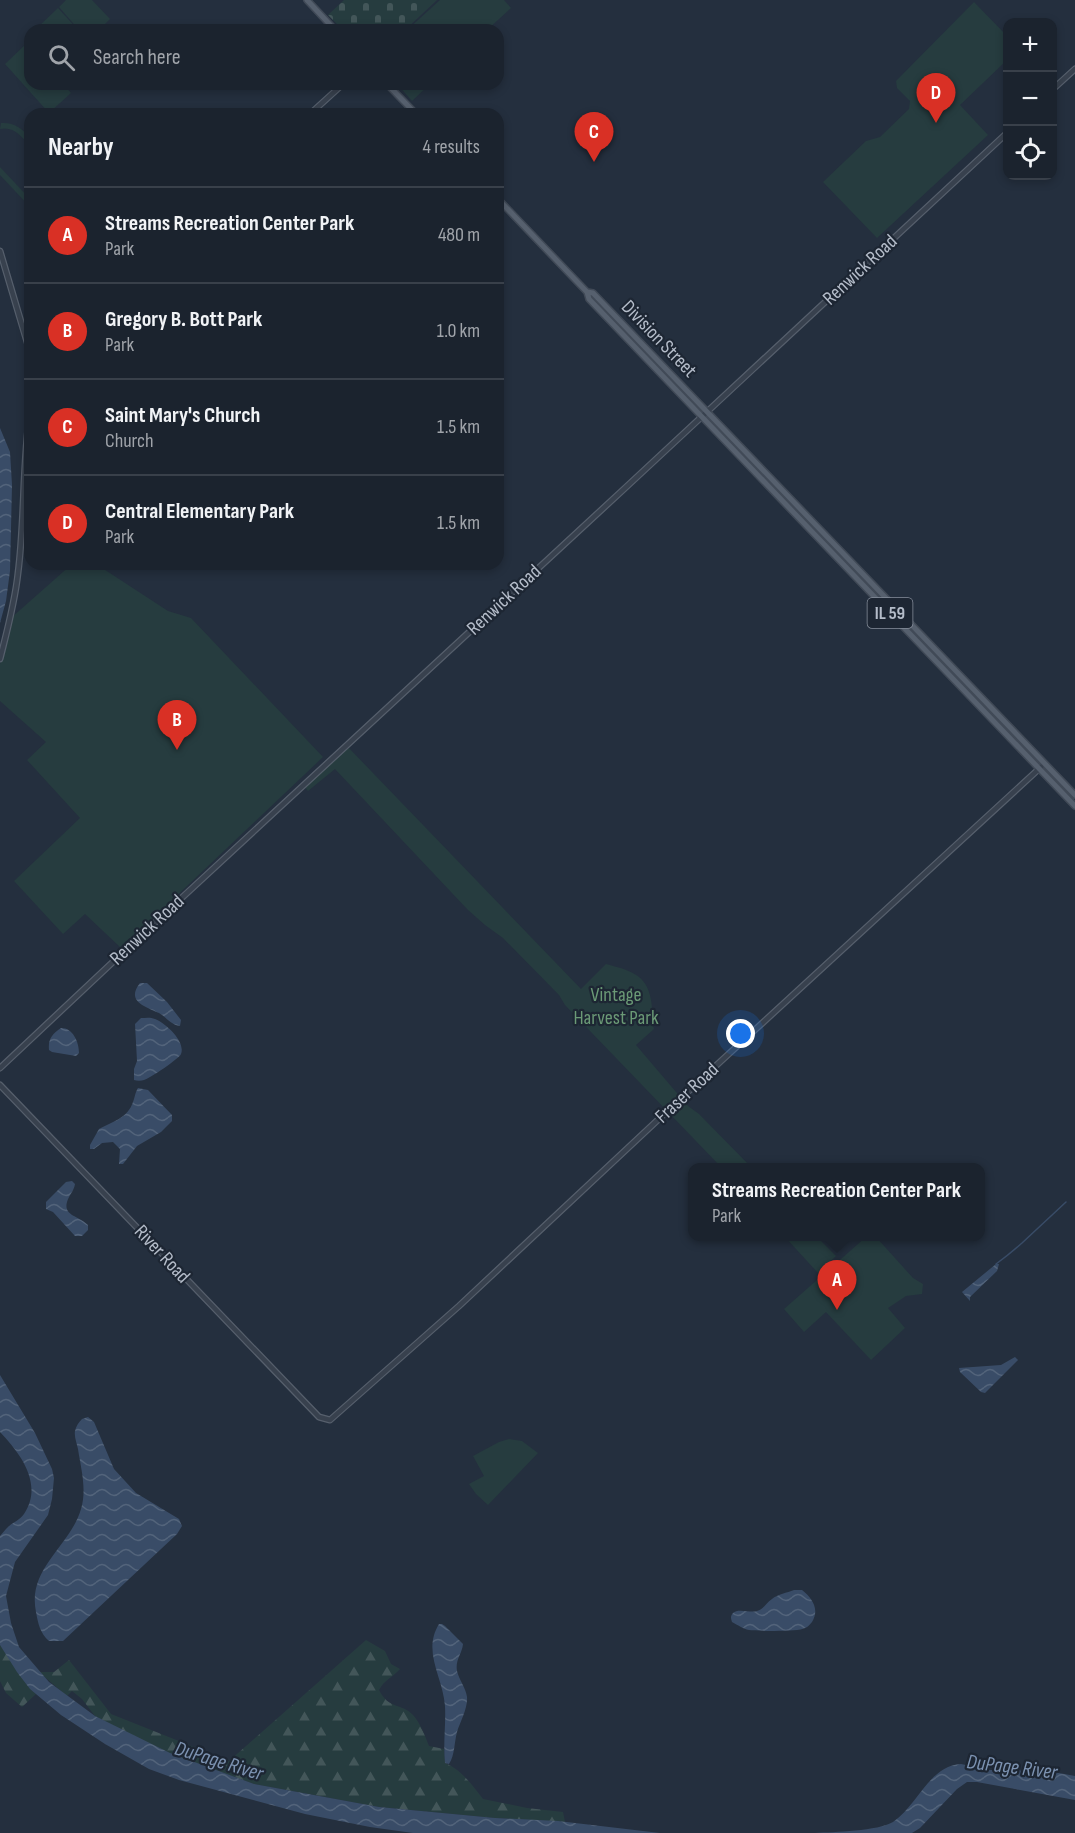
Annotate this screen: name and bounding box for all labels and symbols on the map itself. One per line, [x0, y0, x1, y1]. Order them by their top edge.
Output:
pin: D [916, 74, 956, 123]
pin: C [574, 112, 614, 162]
street label: Renwick Road [818, 230, 902, 310]
street label: Division Street [616, 295, 702, 383]
street label: Renwick Road [462, 560, 546, 640]
road number: IL 59 [868, 598, 912, 628]
pin: B [158, 700, 196, 750]
street label: Renwick Road [105, 890, 189, 970]
park label: Vintage Harvest Park [573, 983, 659, 1030]
your location [726, 1019, 755, 1048]
street label: Fraser Road [650, 1058, 724, 1128]
street label: River Road [129, 1220, 195, 1288]
pin: A [818, 1260, 856, 1310]
water label: DuPage River [172, 1736, 267, 1787]
water label: DuPage River [965, 1749, 1060, 1785]

